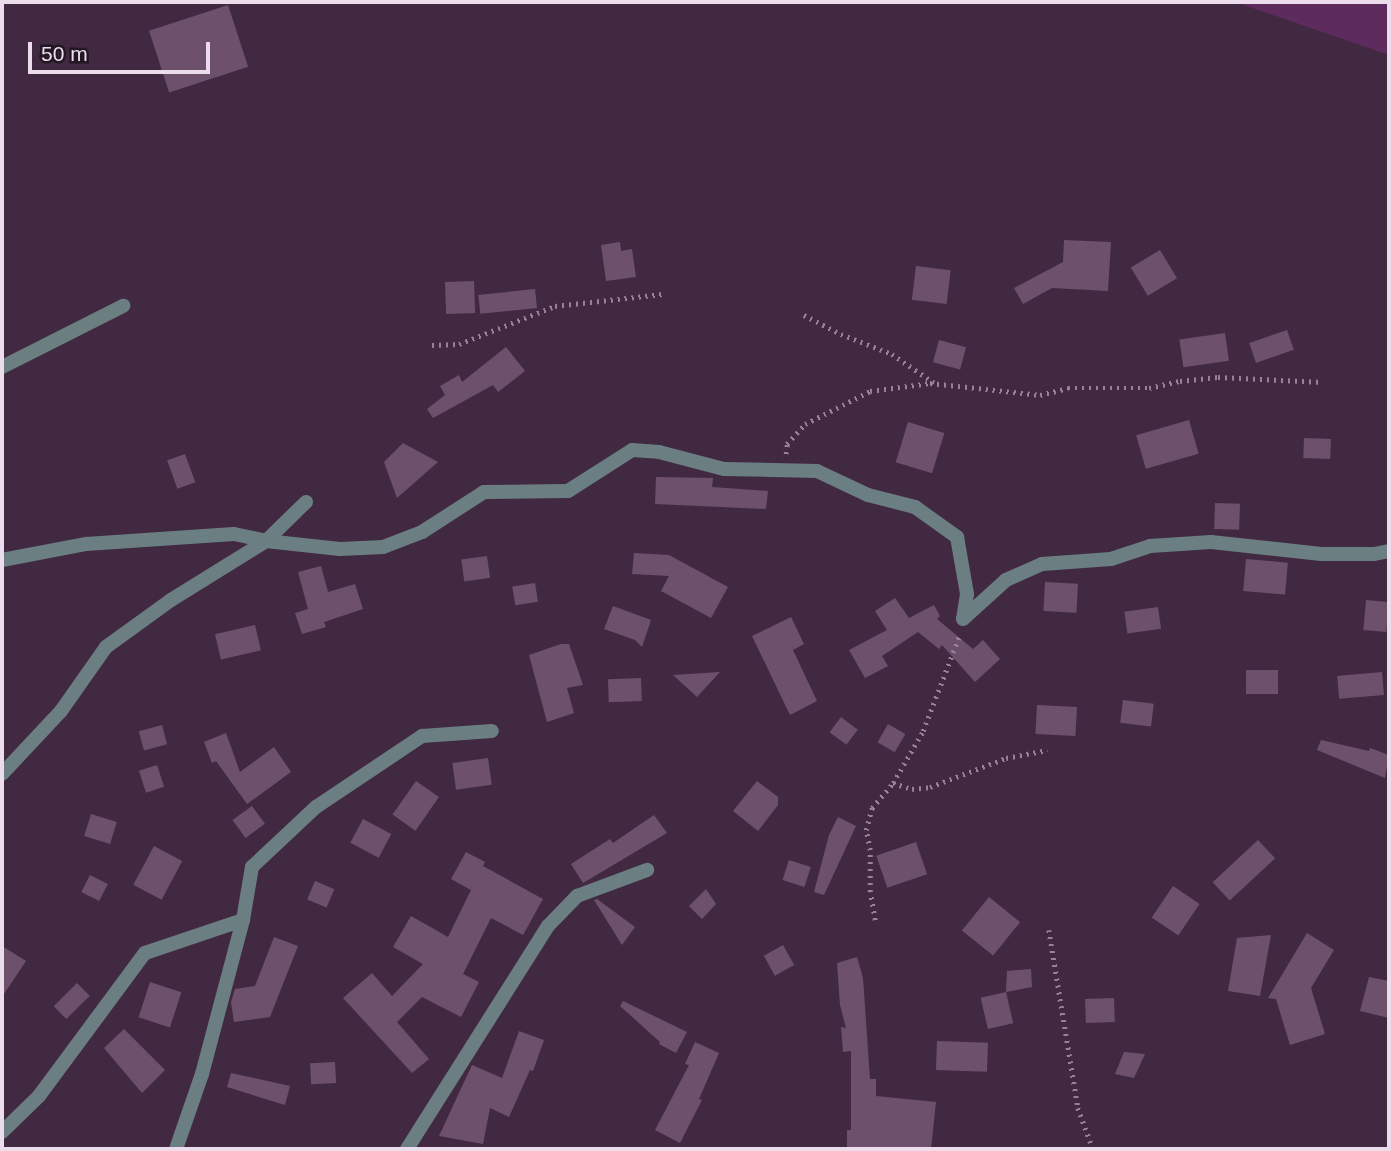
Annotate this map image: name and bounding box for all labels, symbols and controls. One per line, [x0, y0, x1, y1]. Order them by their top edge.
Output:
scale bar [32, 28, 214, 72]
text: 50 m [41, 42, 88, 65]

